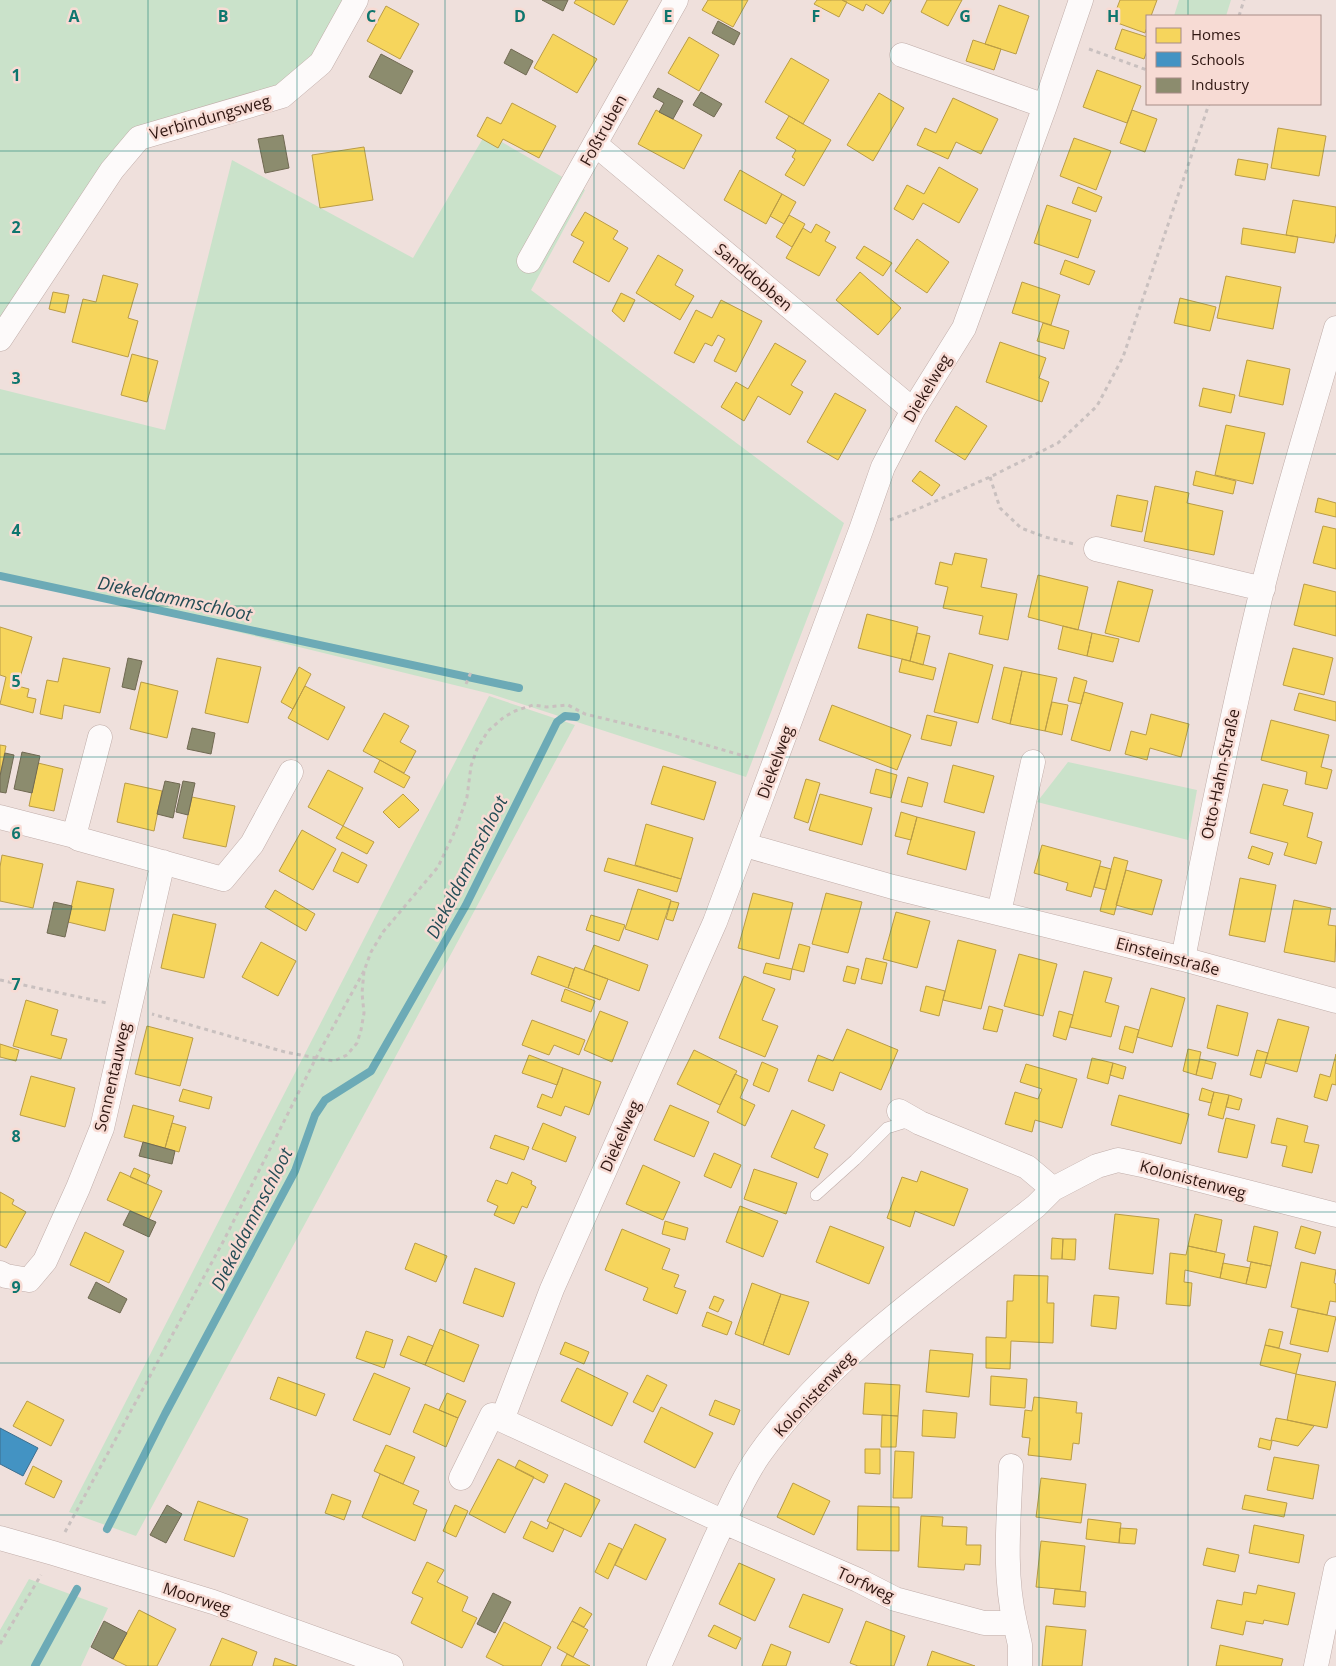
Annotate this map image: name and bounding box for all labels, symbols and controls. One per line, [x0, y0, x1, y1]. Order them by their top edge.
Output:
text: A [68, 5, 80, 27]
text: B [218, 5, 228, 27]
text: C [366, 5, 376, 27]
text: D [514, 5, 526, 27]
text: E [664, 5, 673, 27]
text: F [812, 5, 820, 27]
text: G [959, 5, 971, 27]
text: H [1107, 5, 1119, 27]
legend [1146, 15, 1321, 105]
text: Homes [1191, 24, 1241, 44]
text: Schools [1191, 49, 1245, 69]
text: 1 [11, 64, 21, 86]
text: Industry [1191, 74, 1249, 94]
street label: Verbindungsweg [147, 89, 273, 145]
street label: Foßtruben [574, 90, 632, 170]
text: 2 [11, 216, 21, 238]
street label: Sanddobben [711, 238, 797, 316]
street label: Diekelweg [898, 349, 956, 426]
text: 3 [11, 367, 21, 389]
text: 4 [11, 519, 21, 541]
water label: Diekeldammschloot [96, 570, 255, 626]
text: 5 [11, 670, 21, 692]
street label: Otto-Hahn-Straße [1195, 707, 1245, 841]
street label: Diekelweg [752, 722, 798, 802]
water label: Diekeldammschloot [420, 791, 513, 942]
text: 6 [11, 822, 21, 844]
street label: Einsteinstraße [1114, 932, 1222, 980]
text: 7 [11, 973, 21, 995]
street label: Sonnentauweg [89, 1020, 135, 1134]
street label: Diekelweg [594, 1096, 646, 1175]
text: 8 [11, 1125, 21, 1147]
water label: Diekeldammschloot [205, 1143, 298, 1294]
street label: Kolonistenweg [1137, 1154, 1249, 1204]
text: 9 [11, 1276, 21, 1298]
street label: Kolonistenweg [769, 1346, 859, 1441]
street label: Torfweg [834, 1561, 898, 1607]
street label: Moorweg [160, 1577, 234, 1619]

